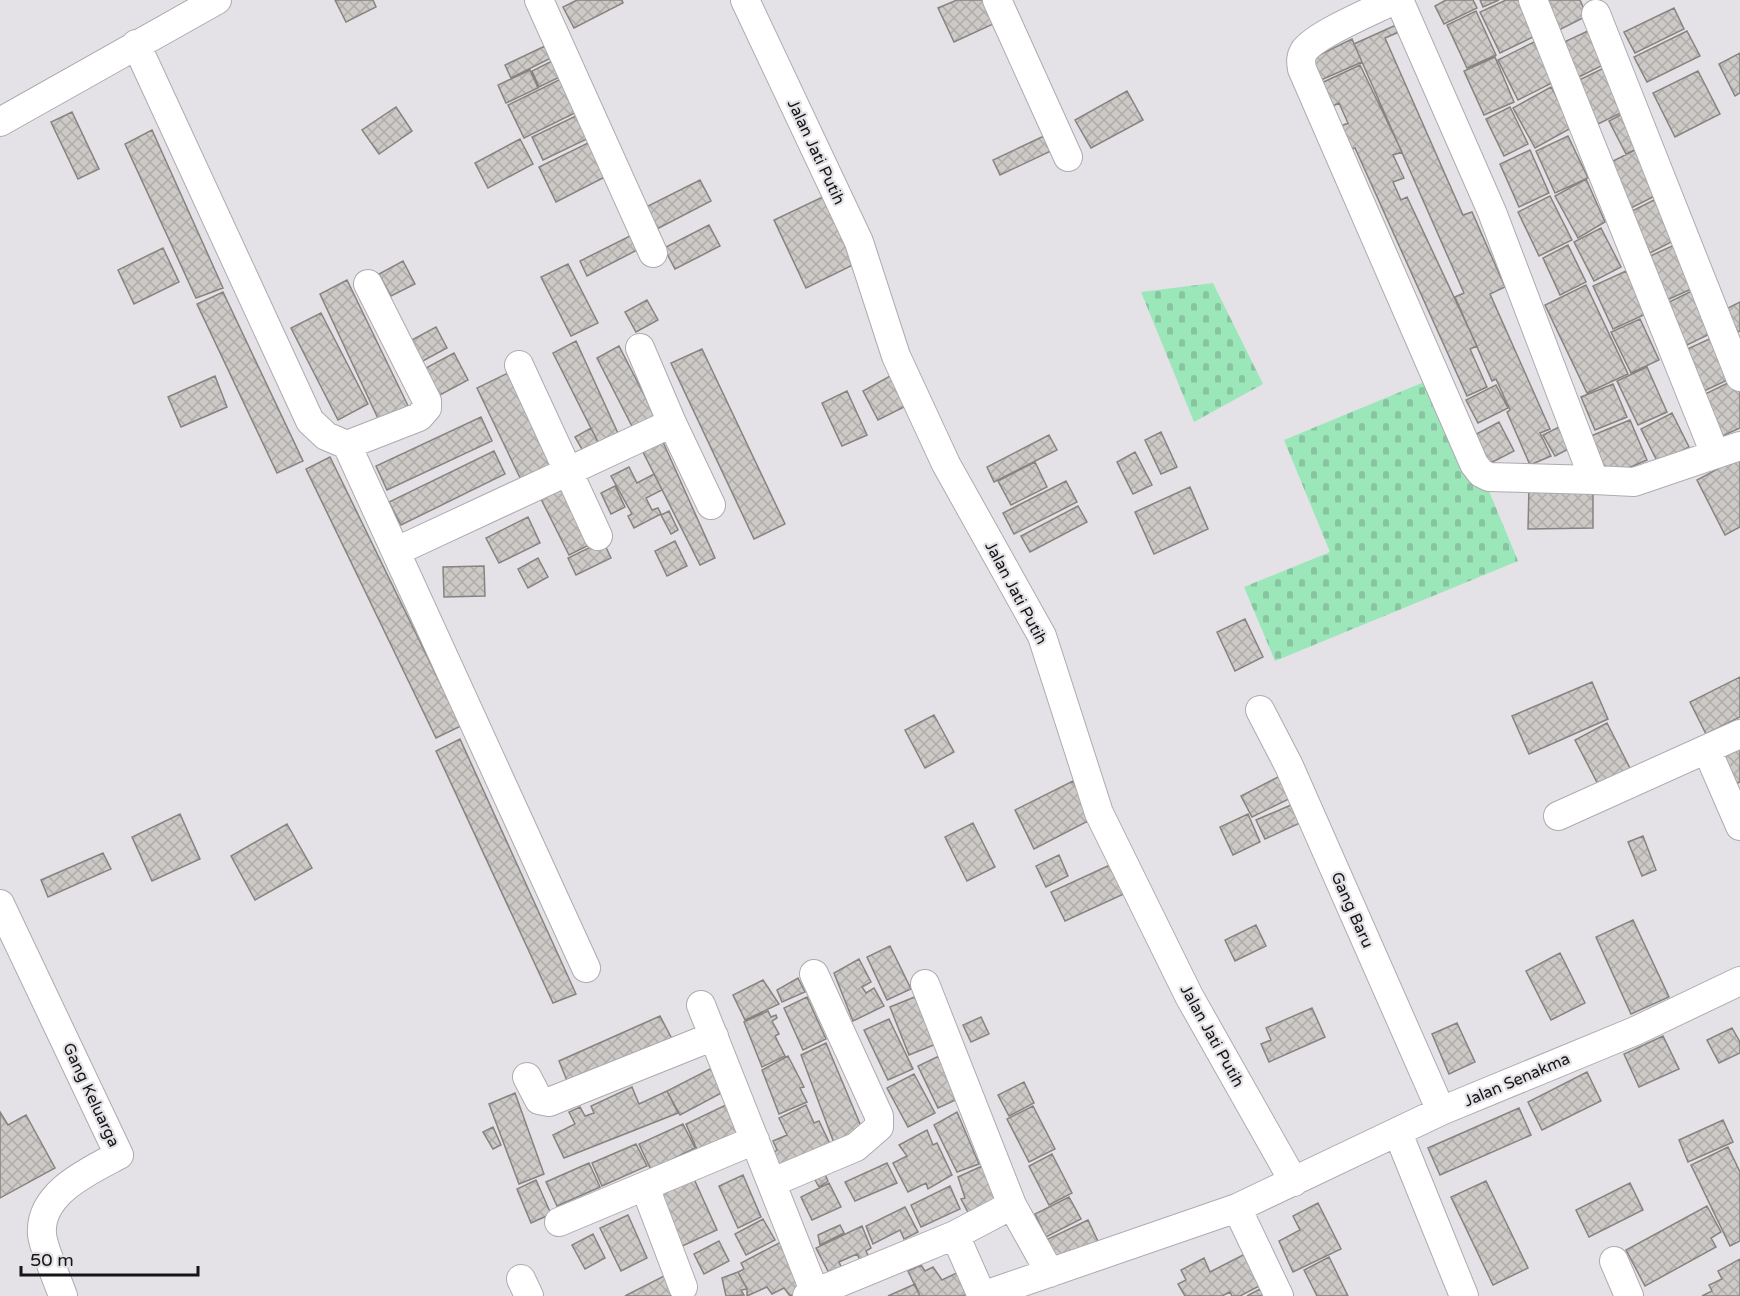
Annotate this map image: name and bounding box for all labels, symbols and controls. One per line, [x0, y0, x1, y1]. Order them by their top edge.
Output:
street label: Jalan Jati Putih [783, 96, 849, 208]
street label: Jalan Jati Putih [980, 538, 1052, 648]
street label: Gang Baru [1326, 869, 1378, 951]
street label: Jalan Jati Putih [1176, 981, 1248, 1091]
street label: Gang Keluarga [58, 1040, 124, 1150]
street label: Jalan Senakma [1461, 1049, 1573, 1111]
scale bar [21, 1239, 198, 1277]
text: 50 m [30, 1249, 74, 1271]

